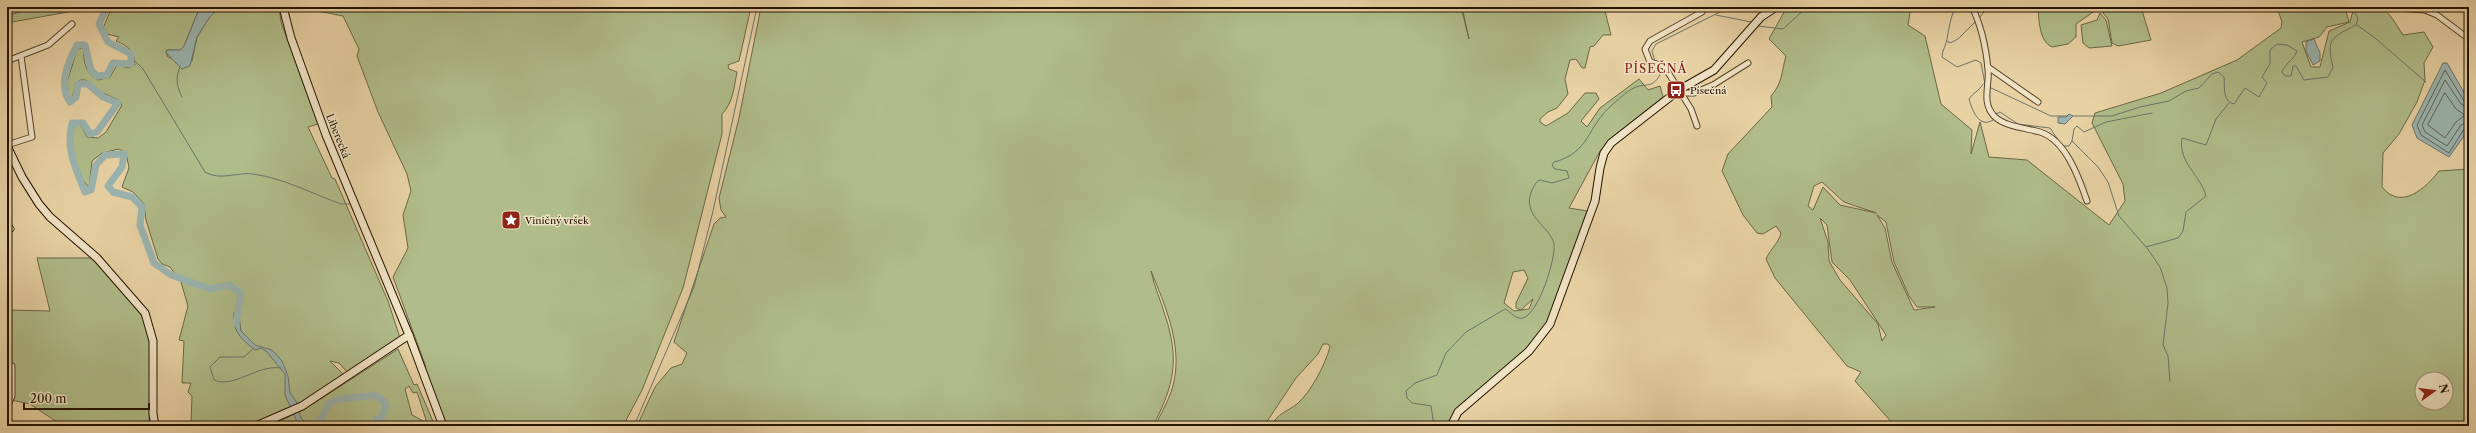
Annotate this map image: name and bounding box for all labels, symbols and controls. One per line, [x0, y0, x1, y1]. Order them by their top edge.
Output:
district label: PÍSEČNÁ [1625, 60, 1688, 76]
bus stop icon: Písečná [1665, 79, 1687, 101]
place label: Písečná [1690, 84, 1727, 97]
street label: Liberecká [323, 112, 353, 161]
place icon: Viničný vršek [500, 209, 522, 231]
place label: Viničný vršek [524, 214, 590, 227]
north arrow [2414, 371, 2454, 411]
text: N [2436, 382, 2452, 395]
scale bar [24, 385, 149, 411]
text: 200 m [30, 391, 67, 406]

